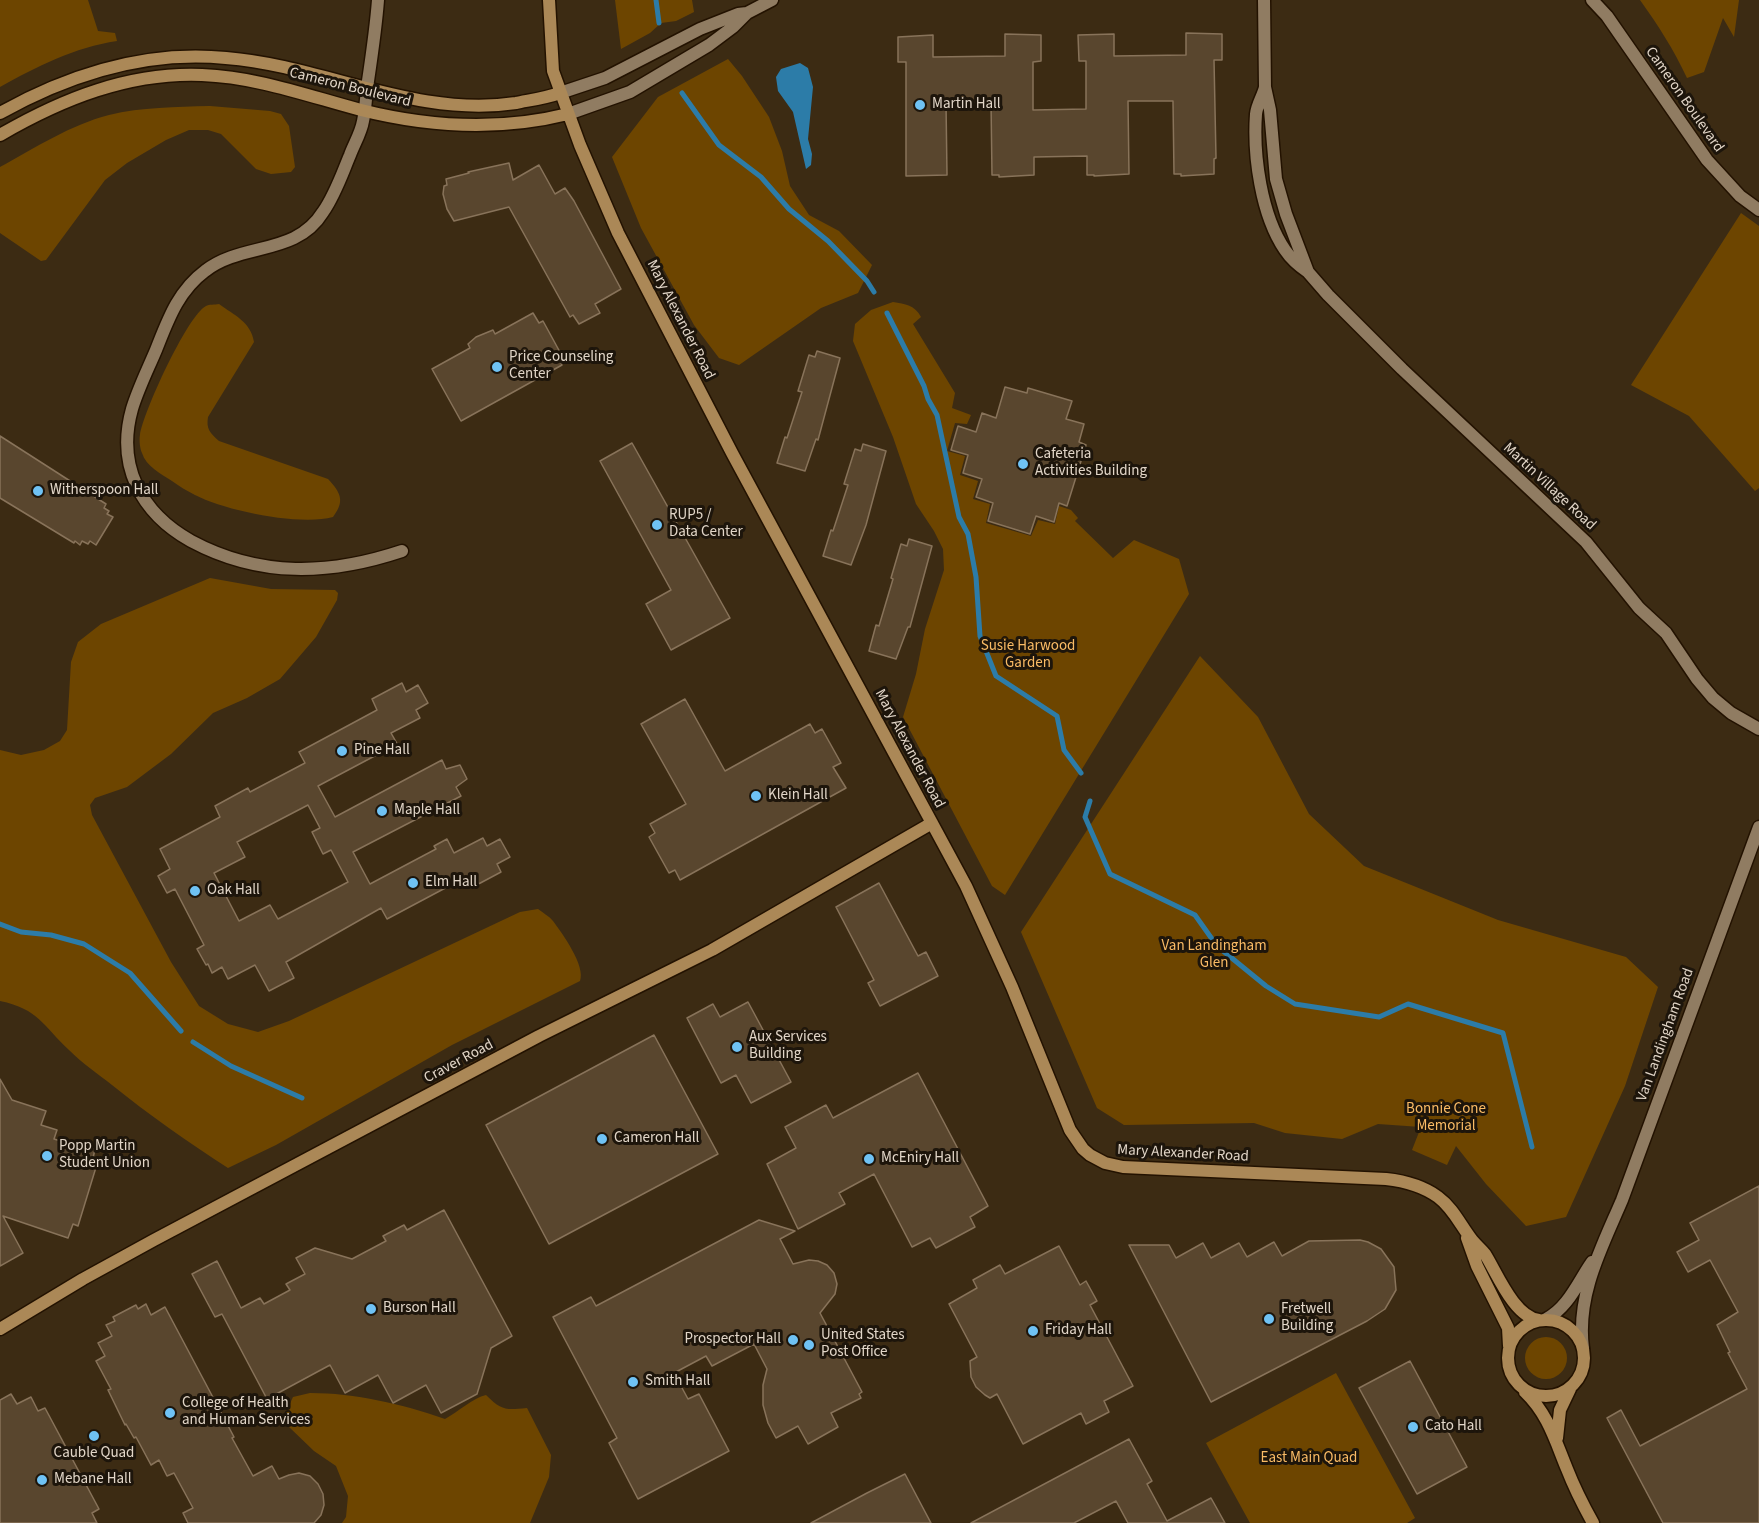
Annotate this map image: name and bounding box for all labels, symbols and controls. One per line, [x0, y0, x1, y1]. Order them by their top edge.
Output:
street label: Cameron Boulevard [1641, 44, 1727, 156]
street label: Cameron Boulevard [287, 64, 413, 112]
place label: Martin Hall [932, 96, 1001, 114]
marker: Martin Hall [913, 98, 927, 112]
street label: Mary Alexander Road [642, 257, 718, 383]
place label: Price Counseling Center [509, 349, 613, 384]
marker: Price Counseling Center [490, 360, 504, 374]
street label: Martin Village Road [1499, 439, 1599, 535]
place label: Cafeteria Activities Building [1035, 446, 1147, 481]
marker: Cafeteria Activities Building [1016, 457, 1030, 471]
place label: Witherspoon Hall [50, 482, 158, 500]
marker: Witherspoon Hall [31, 484, 45, 498]
place label: RUP5 / Data Center [669, 507, 743, 542]
marker: RUP5 / Data Center [650, 518, 664, 532]
park label: Susie Harwood Garden [981, 638, 1075, 673]
street label: Mary Alexander Road [870, 687, 948, 811]
place label: Pine Hall [354, 742, 410, 760]
marker: Pine Hall [335, 744, 349, 758]
place label: Klein Hall [768, 787, 828, 805]
marker: Klein Hall [749, 789, 763, 803]
place label: Maple Hall [394, 802, 460, 820]
marker: Maple Hall [375, 804, 389, 818]
place label: Elm Hall [425, 874, 477, 892]
marker: Elm Hall [406, 876, 420, 890]
place label: Oak Hall [207, 882, 260, 900]
marker: Oak Hall [188, 884, 202, 898]
park label: Van Landingham Glen [1161, 938, 1267, 973]
street label: Van Landingham Road [1634, 966, 1698, 1104]
place label: Aux Services Building [749, 1029, 827, 1064]
street label: Craver Road [421, 1036, 497, 1088]
marker: Aux Services Building [730, 1040, 744, 1054]
park label: Bonnie Cone Memorial [1406, 1101, 1486, 1136]
place label: Cameron Hall [614, 1130, 699, 1148]
marker: Cameron Hall [595, 1132, 609, 1146]
place label: Popp Martin Student Union [59, 1138, 150, 1173]
street label: Mary Alexander Road [1117, 1142, 1249, 1166]
marker: Popp Martin Student Union [40, 1149, 54, 1163]
place label: McEniry Hall [881, 1150, 959, 1168]
marker: McEniry Hall [862, 1152, 876, 1166]
place label: Burson Hall [383, 1300, 456, 1318]
place label: Fretwell Building [1281, 1301, 1333, 1336]
marker: Burson Hall [364, 1302, 378, 1316]
marker: Fretwell Building [1262, 1312, 1276, 1326]
place label: Friday Hall [1045, 1322, 1112, 1340]
marker: Friday Hall [1026, 1324, 1040, 1338]
place label: United States Post Office [821, 1327, 905, 1362]
place label: Prospector Hall [684, 1331, 781, 1349]
marker: Prospector Hall [786, 1333, 800, 1347]
marker: United States Post Office [802, 1338, 816, 1352]
place label: Smith Hall [645, 1373, 710, 1391]
marker: Smith Hall [626, 1375, 640, 1389]
place label: College of Health and Human Services [182, 1395, 310, 1430]
marker: College of Health and Human Services [163, 1406, 177, 1420]
place label: Cato Hall [1425, 1418, 1482, 1436]
marker: Cato Hall [1406, 1420, 1420, 1434]
marker: Cauble Quad [87, 1429, 101, 1443]
place label: Cauble Quad [54, 1445, 134, 1463]
park label: East Main Quad [1261, 1450, 1357, 1468]
place label: Mebane Hall [54, 1471, 132, 1489]
marker: Mebane Hall [35, 1473, 49, 1487]

